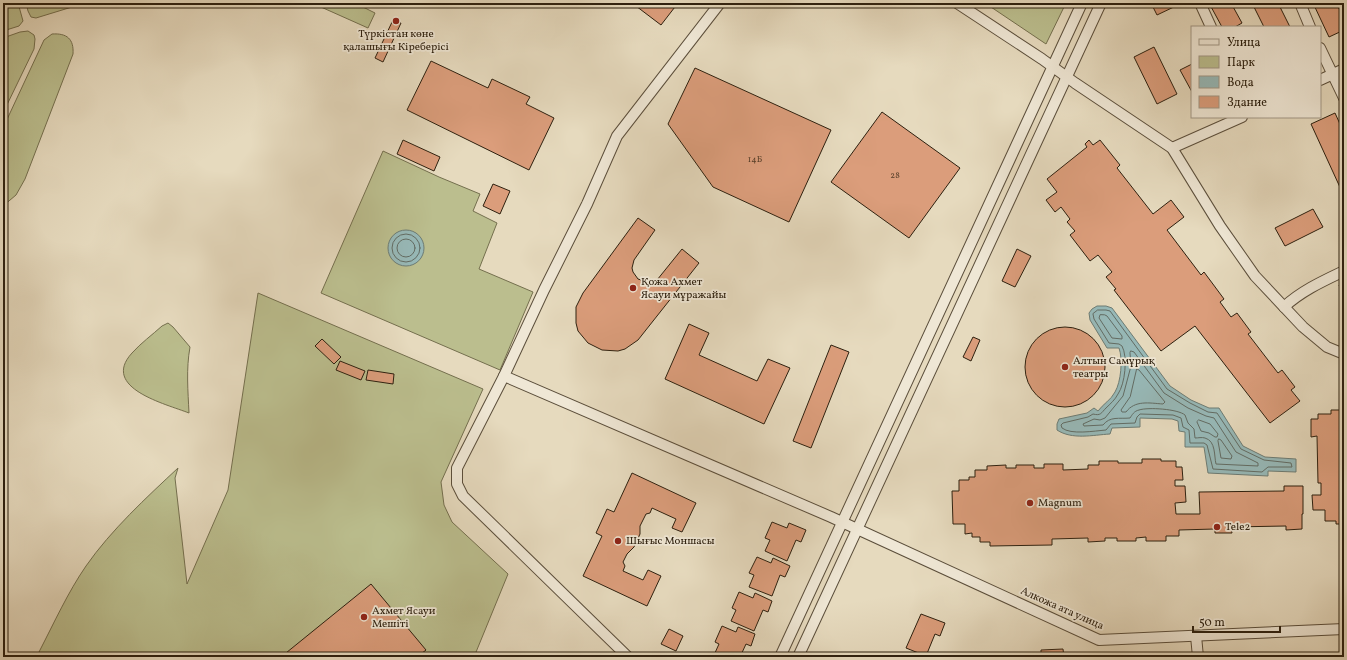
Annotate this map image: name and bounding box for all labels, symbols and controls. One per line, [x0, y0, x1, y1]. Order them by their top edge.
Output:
marker: Түркістан көне қалашығы Кіреберісі [391, 16, 401, 26]
legend [1191, 26, 1321, 118]
place label: Түркістан көне қалашығы Кіреберісі [343, 27, 449, 55]
text: Улица [1227, 35, 1260, 51]
text: Парк [1227, 55, 1255, 71]
text: Вода [1227, 75, 1254, 91]
text: Здание [1227, 95, 1267, 111]
house number: 14Б [748, 153, 763, 166]
house number: 28 [890, 169, 900, 182]
place label: Қожа Ахмет Ясауи мұражайы [641, 275, 726, 303]
marker: Қожа Ахмет Ясауи мұражайы [628, 283, 638, 293]
place label: Алтын Самұрық театры [1073, 354, 1156, 382]
marker: Алтын Самұрық театры [1060, 362, 1070, 372]
place label: Magnum [1038, 496, 1082, 511]
marker: Magnum [1025, 498, 1035, 508]
place label: Tele2 [1225, 520, 1250, 535]
marker: Tele2 [1212, 522, 1222, 532]
place label: Шығыс Моншасы [626, 534, 715, 549]
marker: Шығыс Моншасы [613, 536, 623, 546]
street label: Алкожа ата улица [1018, 584, 1107, 634]
place label: Ахмет Ясауи Мешіті [372, 604, 436, 632]
scale bar [1193, 608, 1280, 634]
marker: Ахмет Ясауи Мешіті [359, 612, 369, 622]
text: 50 m [1199, 615, 1225, 631]

